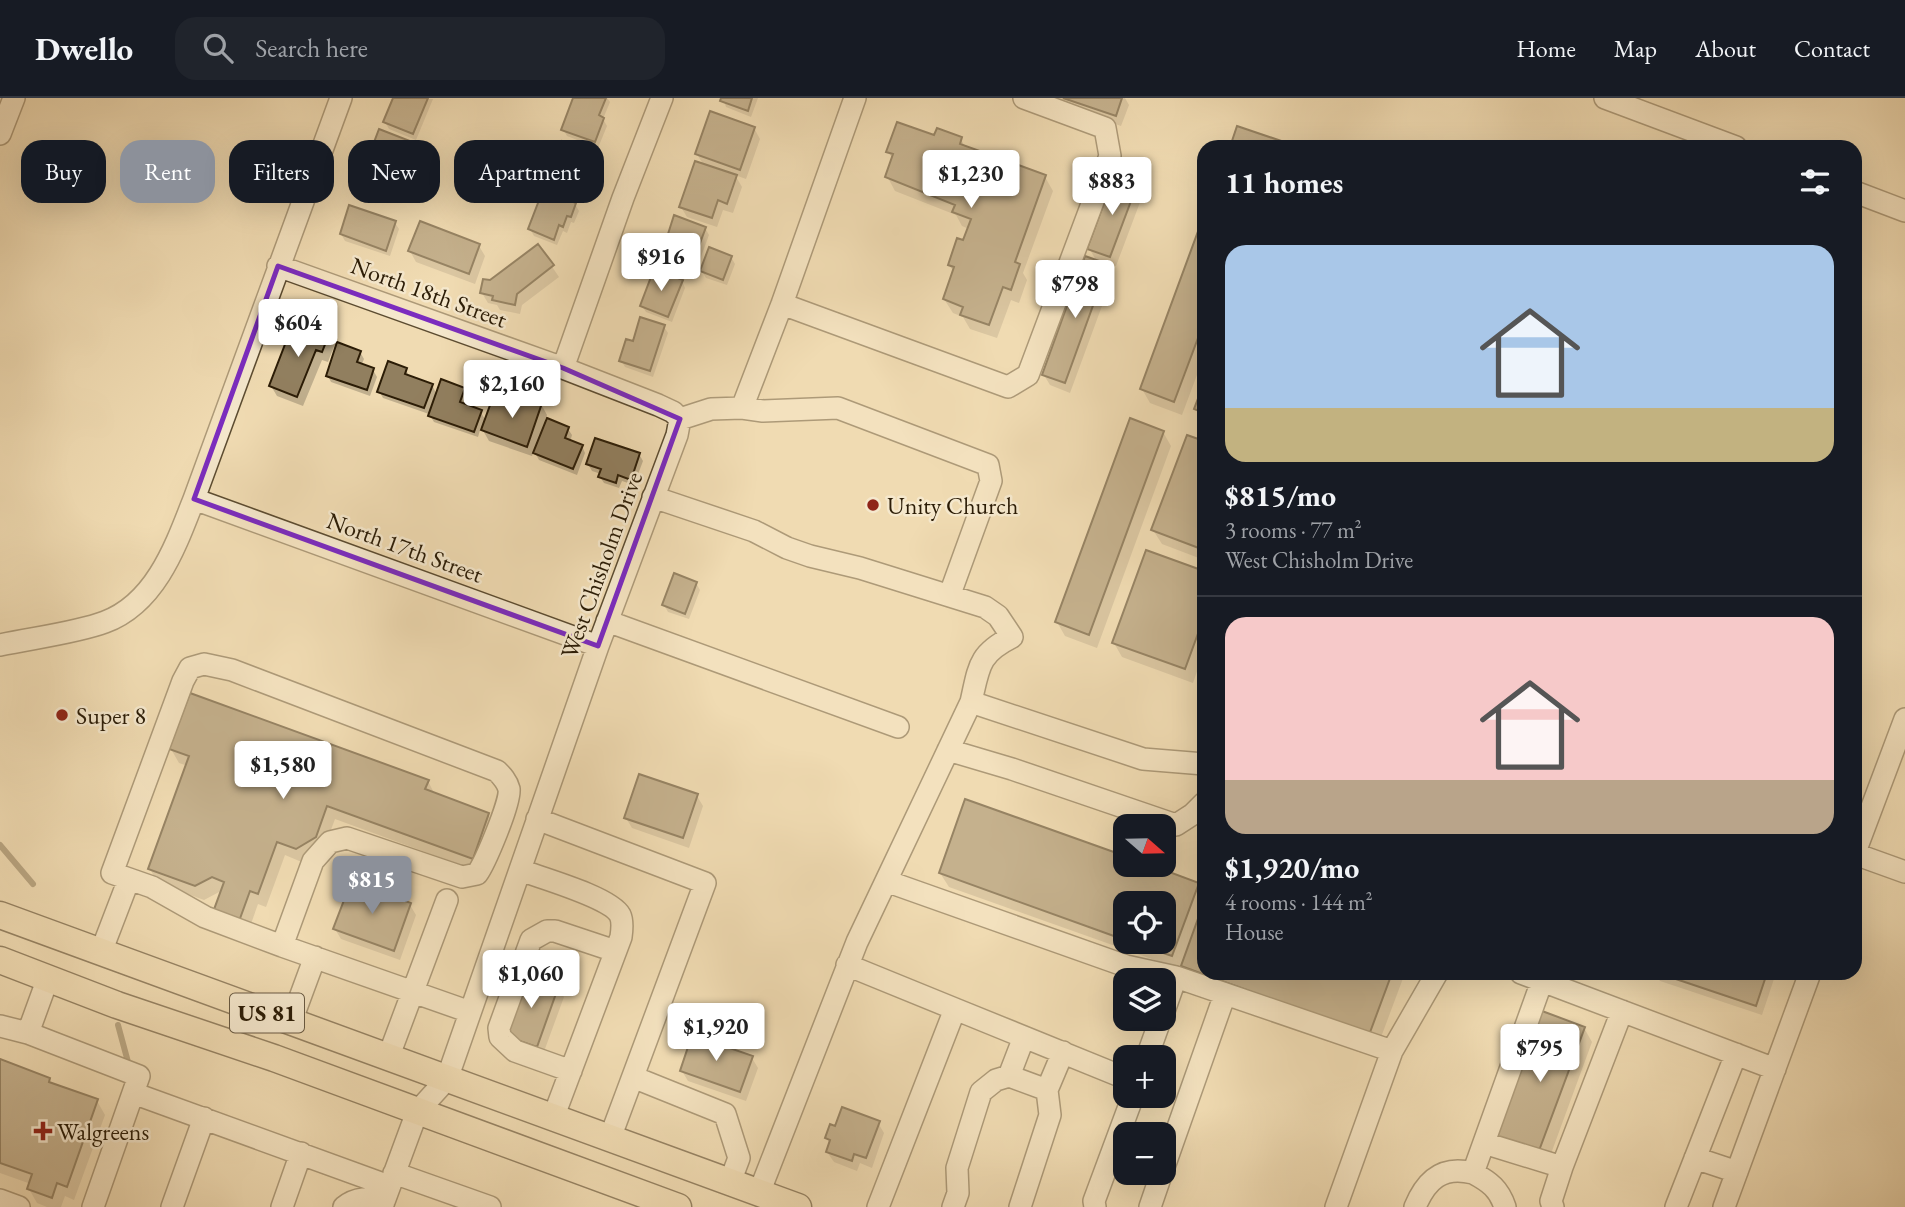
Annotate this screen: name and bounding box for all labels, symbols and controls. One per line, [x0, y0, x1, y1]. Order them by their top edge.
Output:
search box [175, 17, 665, 80]
text: Dwello [35, 27, 133, 70]
icon: search [199, 29, 237, 67]
text: Search here [255, 31, 368, 65]
text: Home [1516, 33, 1576, 64]
text: Map [1614, 33, 1657, 64]
text: About [1695, 33, 1756, 64]
text: Contact [1794, 33, 1870, 64]
chip: Buy [21, 140, 106, 203]
chip: Rent [120, 140, 215, 203]
chip: Filters [229, 140, 334, 203]
chip: New [348, 140, 440, 203]
chip: Apartment [454, 140, 604, 203]
pin: $1,230 [914, 150, 1028, 210]
text: $1,230 [939, 158, 1003, 188]
pin: $883 [1071, 158, 1153, 217]
text: 11 homes [1225, 163, 1343, 202]
icon: filters [1796, 163, 1834, 201]
text: $883 [1088, 165, 1136, 195]
pin: $916 [620, 234, 702, 293]
text: $916 [637, 241, 685, 271]
street label: North 18th Street [347, 249, 512, 335]
pin: $798 [1034, 260, 1116, 320]
text: $798 [1051, 268, 1099, 298]
icon: home [1467, 290, 1593, 416]
pin: $604 [257, 300, 339, 359]
text: $604 [274, 307, 322, 337]
pin: $2,160 [455, 360, 569, 420]
text: $2,160 [480, 368, 544, 398]
street label: West Chisholm Drive [553, 467, 649, 663]
text: $815/mo [1225, 476, 1336, 515]
place label: Unity Church [887, 490, 1018, 521]
marker: Unity Church [865, 497, 881, 513]
street label: North 17th Street [323, 504, 488, 590]
text: 3 rooms · 77 m² [1225, 515, 1362, 545]
text: West Chisholm Drive [1225, 545, 1413, 575]
icon: home [1467, 662, 1593, 788]
place label: Super 8 [76, 700, 146, 731]
marker: Super 8 [54, 707, 70, 723]
pin: $1,580 [226, 742, 340, 801]
text: $1,580 [251, 749, 315, 779]
north arrow [1113, 814, 1176, 877]
map controls [1113, 814, 1176, 1185]
text: $1,920/mo [1225, 848, 1359, 887]
pin: $815 [331, 856, 413, 916]
text: $815 [348, 864, 396, 894]
text: 4 rooms · 144 m² [1225, 887, 1373, 917]
button: locate [1113, 891, 1176, 954]
text: House [1225, 917, 1284, 947]
pin: $1,060 [474, 950, 588, 1010]
text: $1,060 [499, 958, 563, 988]
button: layers [1113, 968, 1176, 1031]
road number: US 81 [230, 994, 304, 1032]
pin: $1,920 [659, 1004, 773, 1063]
text: $1,920 [684, 1011, 748, 1041]
pin: $795 [1499, 1024, 1581, 1084]
text: $795 [1516, 1032, 1564, 1062]
button: + [1113, 1045, 1176, 1108]
place label: Walgreens [57, 1116, 149, 1147]
button: − [1113, 1122, 1176, 1185]
marker: Walgreens [35, 1123, 51, 1139]

